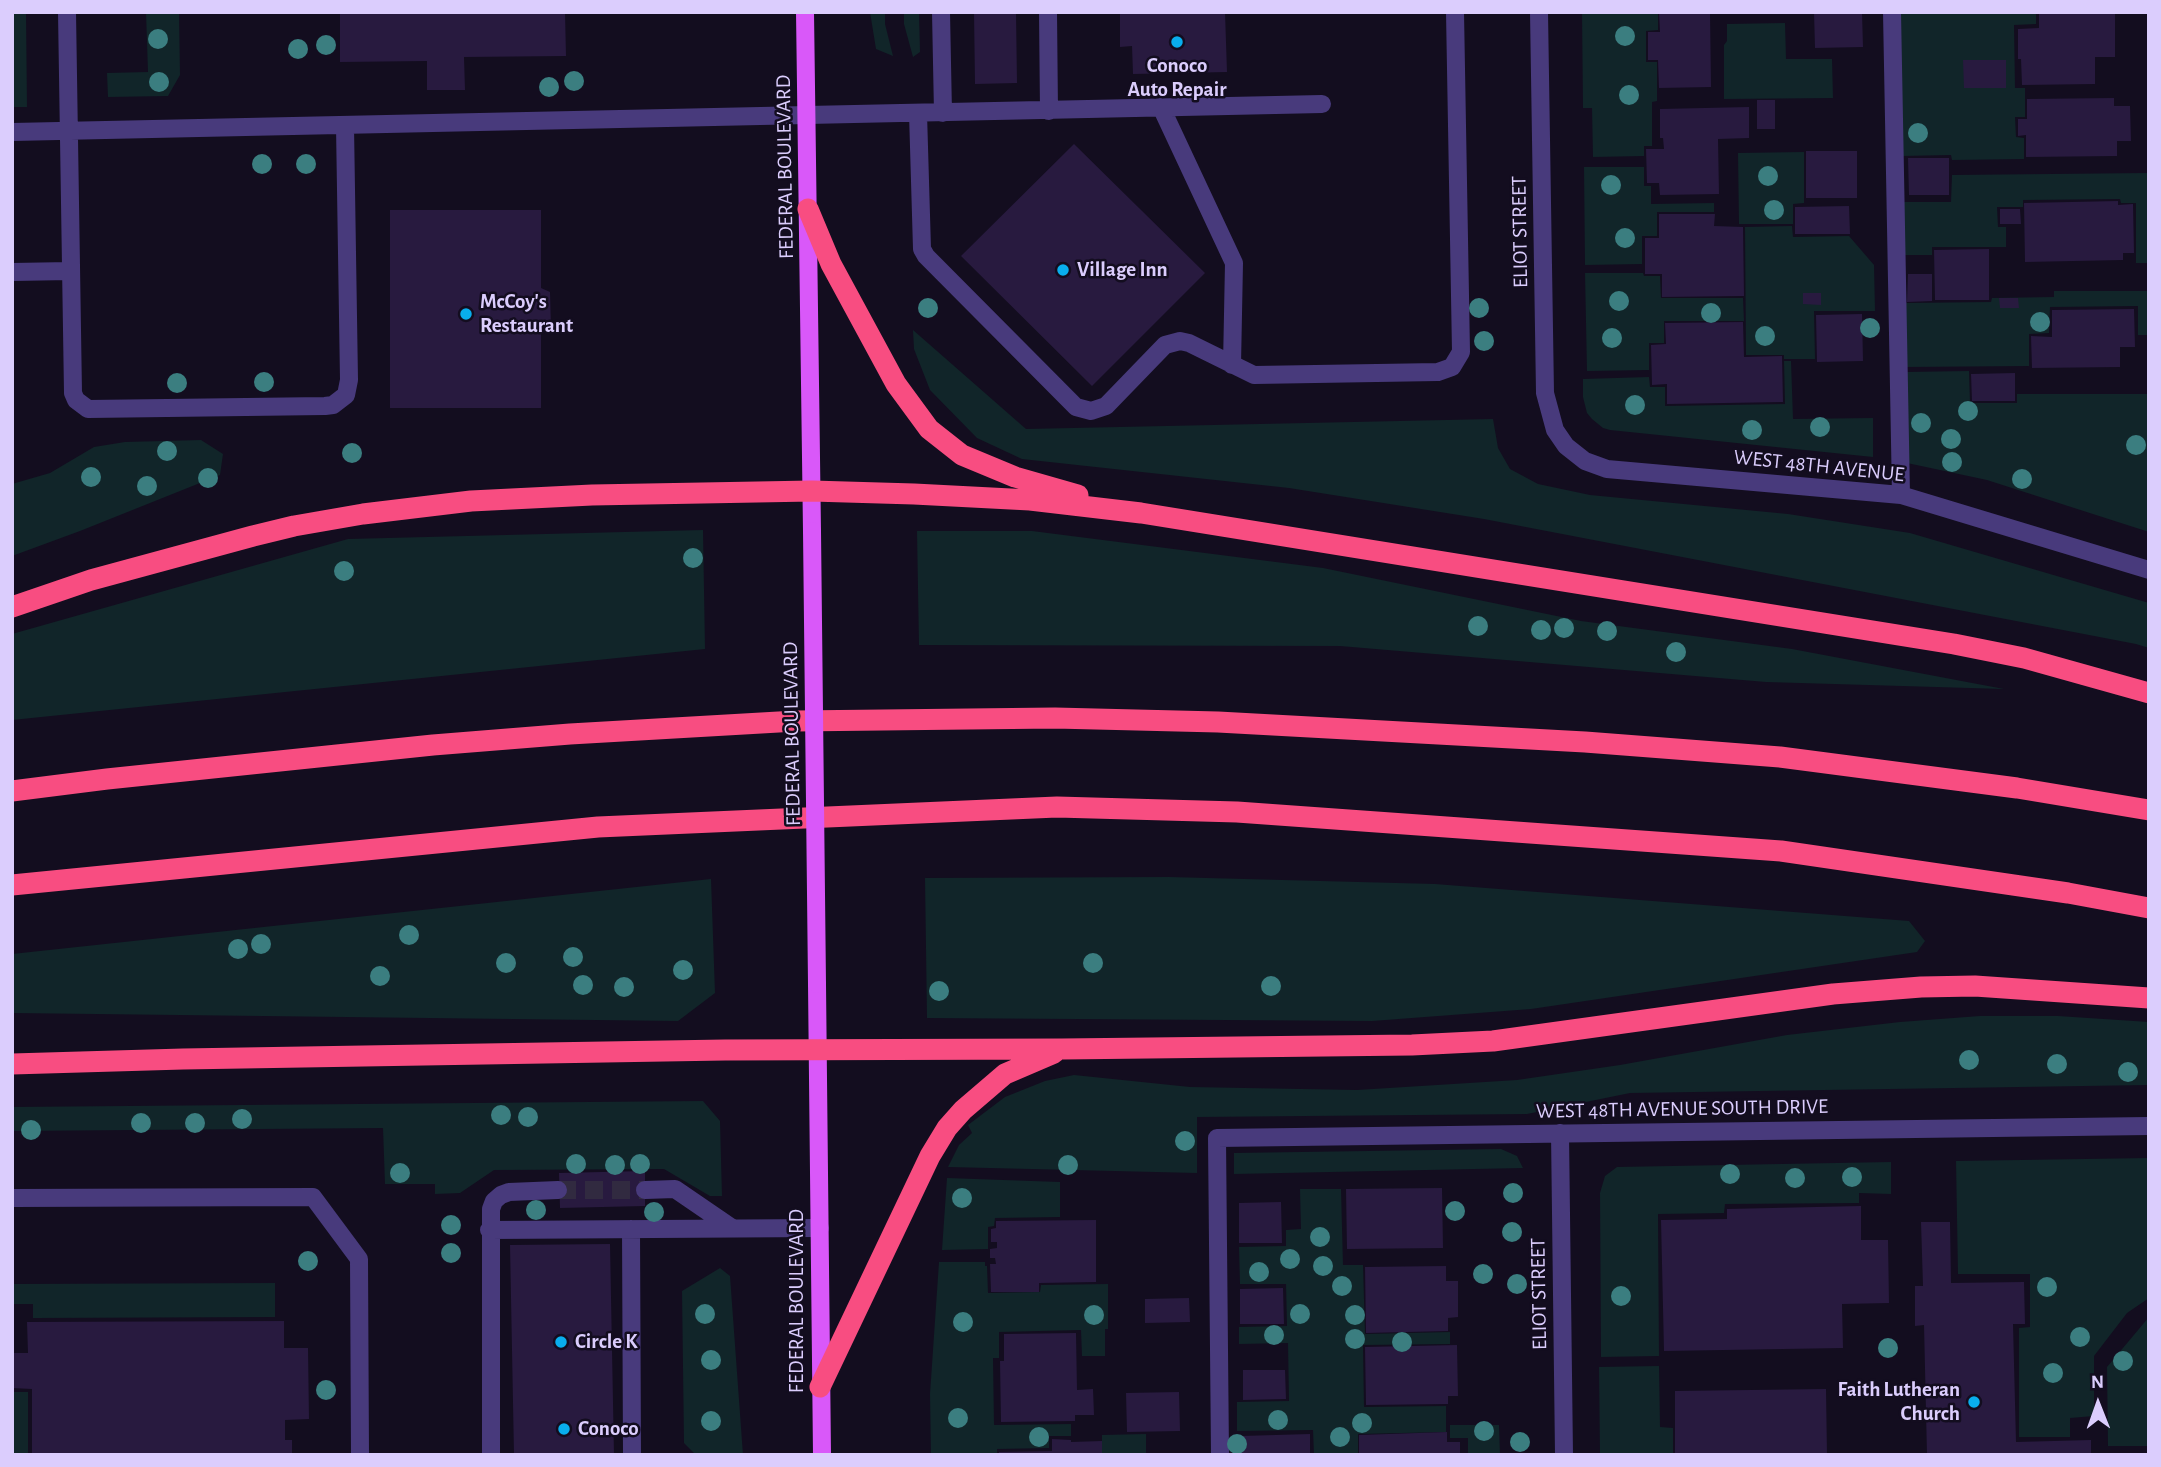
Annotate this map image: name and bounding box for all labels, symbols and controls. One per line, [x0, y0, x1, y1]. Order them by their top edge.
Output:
marker: Conoco Auto Repair [1169, 34, 1185, 50]
place label: Conoco Auto Repair [1127, 53, 1227, 103]
street label: FEDERAL BOULEVARD [771, 75, 799, 259]
street label: ELIOT STREET [1506, 176, 1534, 288]
place label: Village Inn [1077, 257, 1168, 283]
marker: Village Inn [1055, 262, 1071, 278]
place label: McCoy's Restaurant [480, 289, 573, 339]
marker: McCoy's Restaurant [458, 306, 474, 322]
street label: WEST 48TH AVENUE [1732, 444, 1906, 488]
street label: FEDERAL BOULEVARD [778, 642, 806, 826]
street label: WEST 48TH AVENUE SOUTH DRIVE [1536, 1094, 1828, 1124]
street label: FEDERAL BOULEVARD [784, 1209, 810, 1393]
street label: ELIOT STREET [1525, 1238, 1553, 1350]
place label: Circle K [575, 1329, 638, 1355]
marker: Circle K [553, 1334, 569, 1350]
north arrow [2063, 1369, 2133, 1439]
text: N [2091, 1373, 2104, 1392]
place label: Faith Lutheran Church [1837, 1377, 1960, 1427]
marker: Faith Lutheran Church [1966, 1394, 1982, 1410]
place label: Conoco [578, 1416, 639, 1442]
marker: Conoco [556, 1421, 572, 1437]

